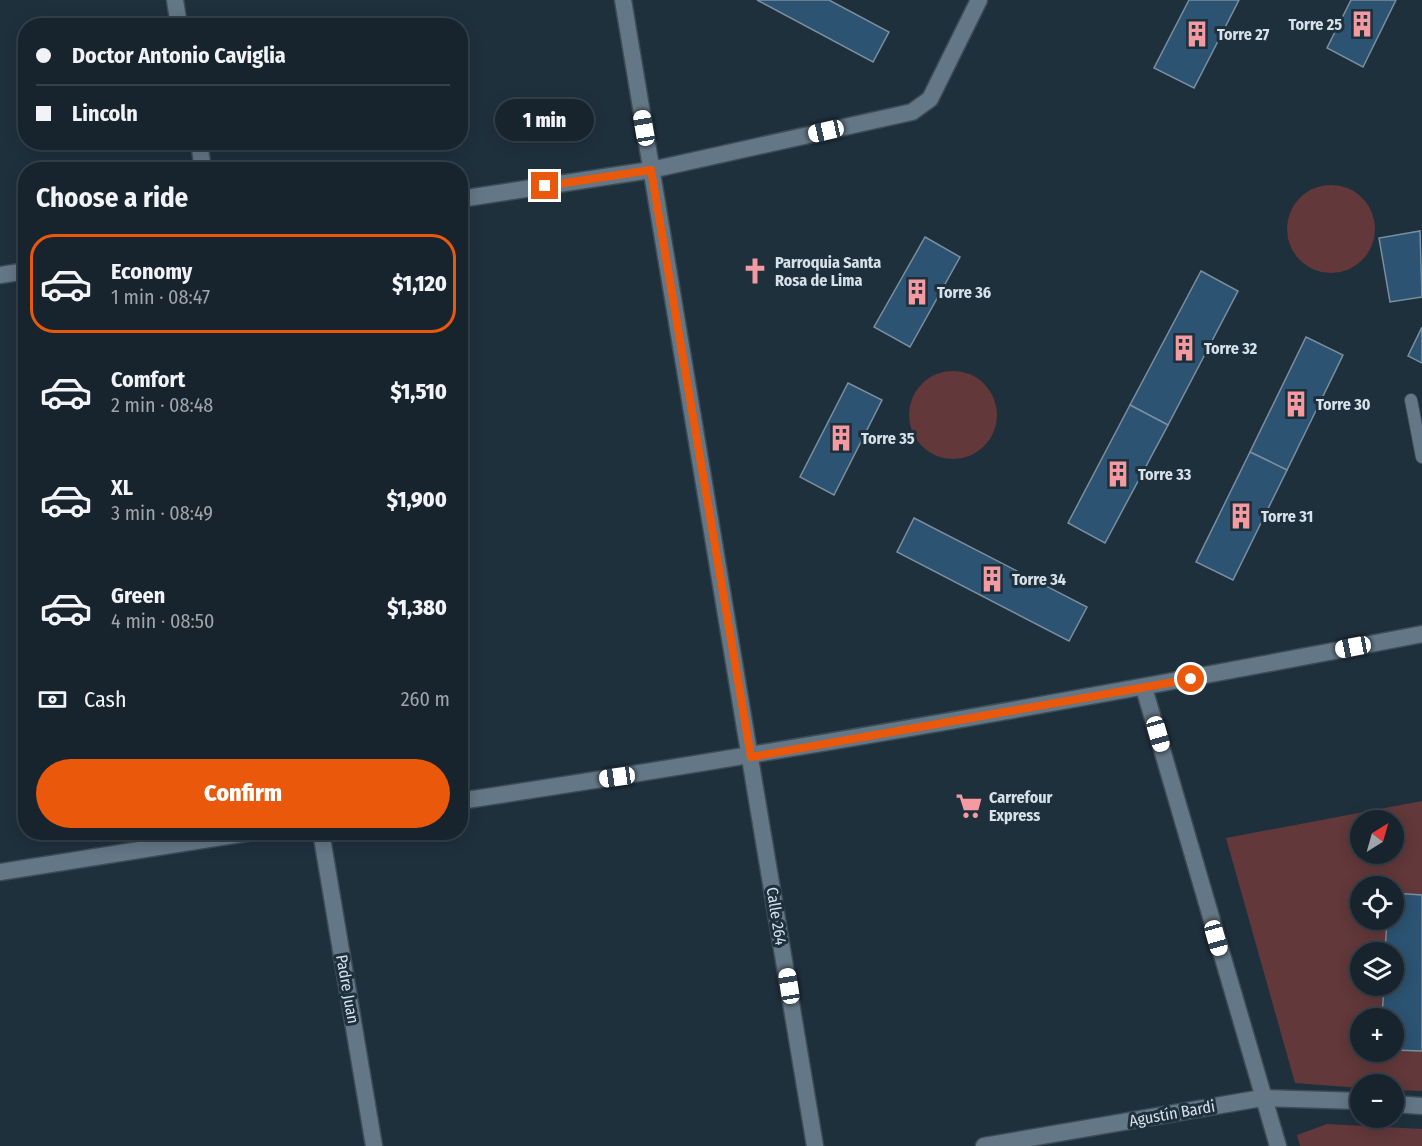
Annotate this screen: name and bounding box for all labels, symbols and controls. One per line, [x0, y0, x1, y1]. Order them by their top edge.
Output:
building icon: Torre 25 [1347, 9, 1377, 39]
place label: Torre 25 [1289, 15, 1342, 34]
building icon: Torre 27 [1182, 19, 1212, 49]
place label: Torre 27 [1217, 25, 1270, 44]
text: Doctor Antonio Caviglia [72, 42, 286, 69]
callout: 1 min [496, 99, 594, 141]
text: Lincoln [72, 100, 138, 127]
text: 1 min [523, 108, 566, 132]
car [632, 109, 656, 147]
car [806, 118, 846, 144]
route end [531, 172, 558, 199]
text: Choose a ride [36, 182, 188, 214]
place label: Parroquia Santa Rosa de Lima [775, 253, 881, 290]
church icon: Parroquia Santa Rosa de Lima [740, 256, 770, 286]
icon: car [39, 257, 93, 311]
text: Economy [111, 258, 192, 285]
text: $1,120 [392, 270, 447, 297]
building icon: Torre 36 [902, 277, 932, 307]
place label: Torre 36 [937, 283, 991, 302]
text: 1 min · 08:47 [111, 285, 210, 309]
building icon: Torre 32 [1169, 333, 1199, 363]
place label: Torre 32 [1204, 339, 1258, 358]
icon: car [39, 365, 93, 419]
text: Comfort [111, 366, 185, 393]
text: $1,510 [391, 378, 447, 405]
building icon: Torre 30 [1281, 389, 1311, 419]
text: 2 min · 08:48 [111, 393, 213, 417]
place label: Torre 30 [1316, 395, 1371, 414]
building icon: Torre 35 [826, 423, 856, 453]
place label: Torre 35 [861, 429, 915, 448]
building icon: Torre 33 [1103, 459, 1133, 489]
place label: Torre 33 [1138, 465, 1192, 484]
icon: car [39, 473, 93, 527]
text: XL [111, 474, 133, 501]
text: $1,900 [387, 486, 447, 513]
text: 3 min · 08:49 [111, 501, 213, 525]
building icon: Torre 31 [1226, 501, 1256, 531]
place label: Torre 31 [1261, 507, 1313, 526]
building icon: Torre 34 [977, 564, 1007, 594]
place label: Torre 34 [1012, 570, 1066, 589]
icon: car [39, 581, 93, 635]
text: Green [111, 582, 165, 609]
text: $1,380 [387, 594, 447, 621]
text: 4 min · 08:50 [111, 609, 214, 633]
car [1334, 635, 1372, 659]
route start [1177, 665, 1204, 692]
icon: cash [36, 683, 69, 716]
text: Cash [84, 686, 127, 713]
text: 260 m [401, 687, 450, 711]
car [1144, 714, 1172, 754]
button: Confirm [36, 759, 450, 828]
car [598, 766, 636, 788]
place label: Carrefour Express [989, 788, 1053, 825]
supermarket icon: Carrefour Express [954, 791, 984, 821]
north arrow [1350, 810, 1404, 864]
map controls [1350, 810, 1404, 1128]
button: locate [1350, 876, 1404, 930]
street label: Calle 264 [763, 886, 790, 947]
car [1202, 918, 1230, 958]
button: layers [1350, 942, 1404, 996]
street label: Padre Juan [332, 953, 363, 1025]
car [777, 967, 801, 1005]
button: + [1350, 1008, 1404, 1062]
button: − [1350, 1074, 1404, 1128]
street label: Agustín Bardi [1128, 1097, 1216, 1130]

